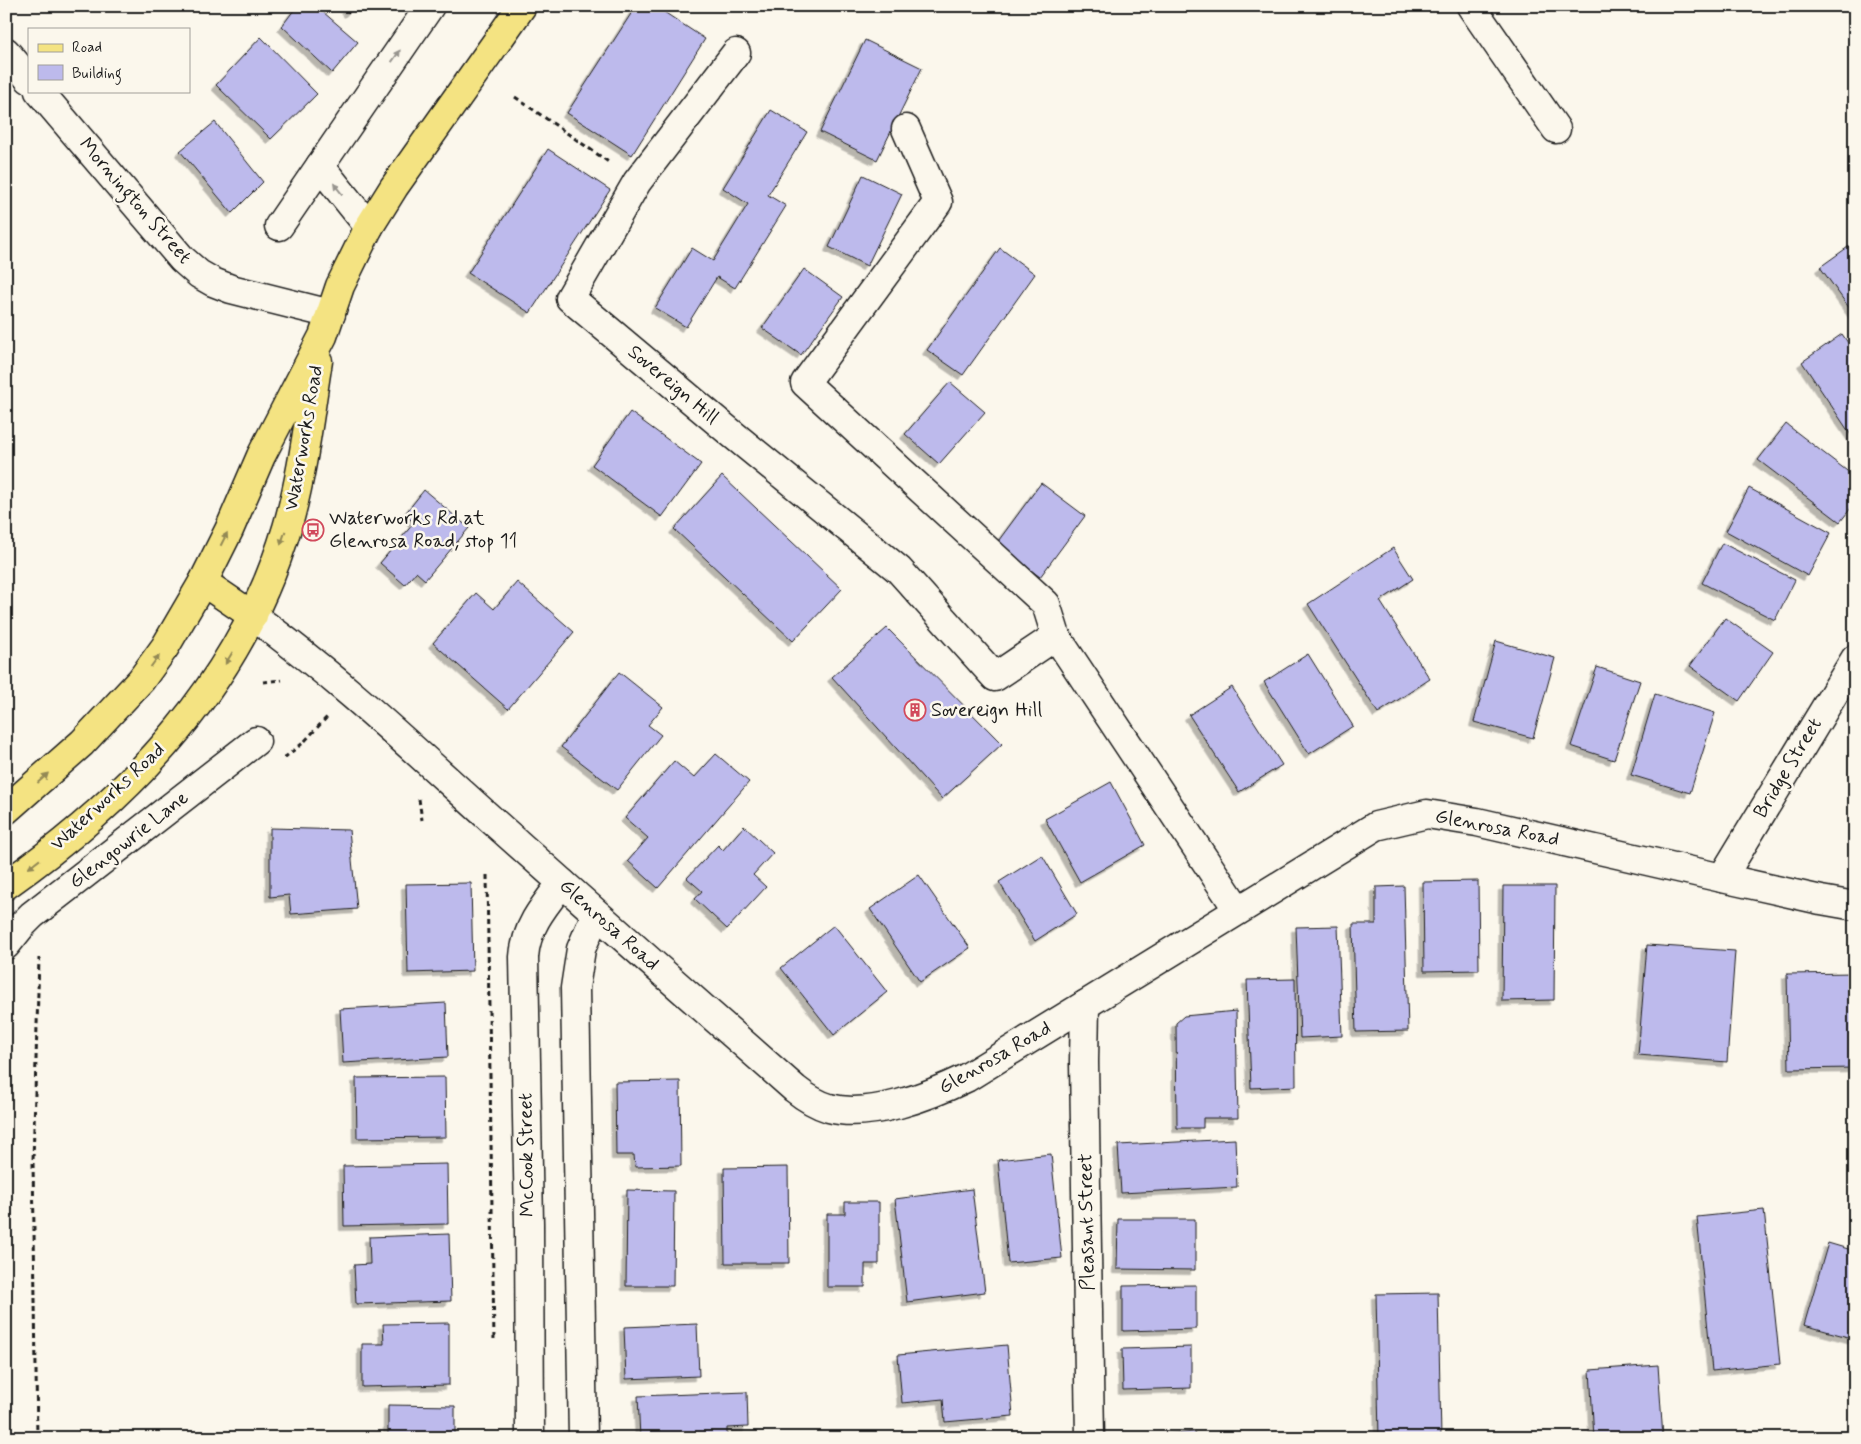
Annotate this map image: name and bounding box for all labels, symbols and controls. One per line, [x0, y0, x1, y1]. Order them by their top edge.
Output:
legend [28, 28, 190, 92]
text: Road [72, 38, 102, 58]
one-way arrow [391, 49, 401, 62]
text: Building [72, 64, 122, 85]
street label: Mornington Street [71, 132, 197, 271]
one-way arrow [333, 182, 344, 195]
street label: Sovereign Hill [622, 339, 724, 431]
street label: Waterworks Road [278, 363, 330, 513]
place label: Waterworks Rd at Glenrosa Road, stop 11 [329, 505, 517, 555]
bus stop icon: Waterworks Rd at Glenrosa Road, stop 11 [301, 518, 325, 542]
one-way arrow [220, 531, 229, 546]
one-way arrow [279, 531, 287, 546]
one-way arrow [224, 651, 233, 664]
one-way arrow [150, 654, 160, 668]
place label: Sovereign Hill [931, 697, 1042, 724]
building icon: Sovereign Hill [903, 698, 927, 722]
street label: Bridge Street [1747, 713, 1829, 823]
street label: Waterworks Road [45, 737, 171, 857]
one-way arrow [37, 772, 49, 784]
street label: Glengowrie Lane [63, 785, 195, 895]
street label: Glenrosa Road [1433, 803, 1561, 853]
one-way arrow [28, 858, 41, 869]
street label: Glenrosa Road [553, 873, 665, 977]
street label: Glenrosa Road [934, 1015, 1056, 1101]
street label: McCook Street [512, 1093, 542, 1217]
street label: Pleasant Street [1072, 1153, 1102, 1291]

